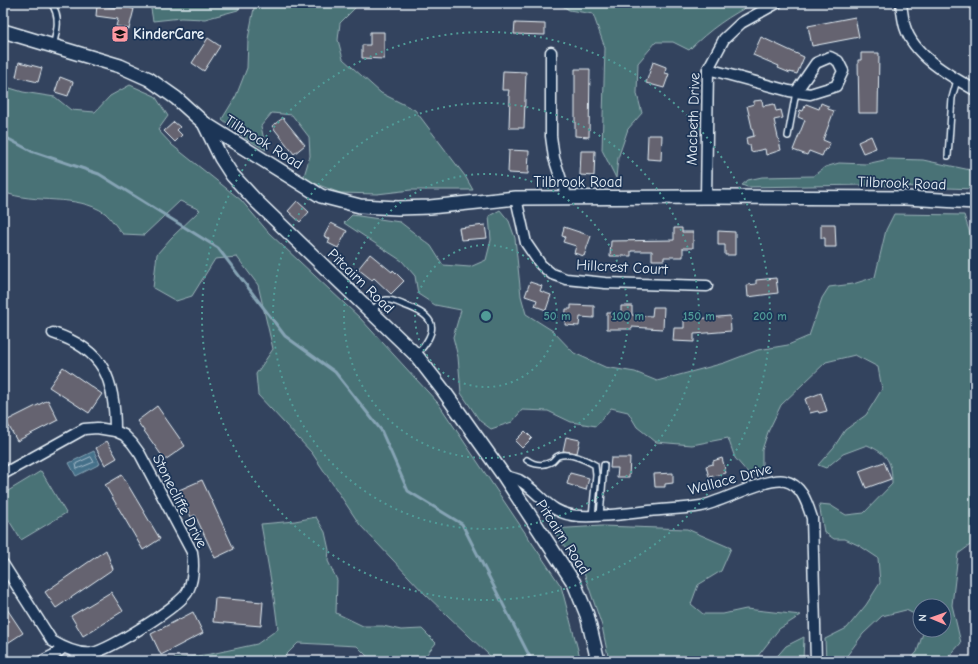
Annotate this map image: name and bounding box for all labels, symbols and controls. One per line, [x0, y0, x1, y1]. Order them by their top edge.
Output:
school or university icon: KinderCare [110, 24, 130, 44]
place label: KinderCare [133, 25, 204, 43]
street label: Macbeth Drive [682, 72, 704, 166]
street label: Tilbrook Road [222, 111, 306, 173]
street label: Tilbrook Road [857, 172, 947, 194]
street label: Tilbrook Road [534, 173, 622, 191]
street label: Pitcairn Road [324, 245, 398, 317]
street label: Hillcrest Court [576, 256, 669, 278]
centre of rings [479, 309, 493, 323]
text: 50 m [543, 309, 571, 323]
text: 100 m [612, 309, 644, 323]
text: 150 m [683, 309, 715, 323]
text: 200 m [753, 309, 787, 323]
street label: Stonecliffe Drive [149, 451, 212, 551]
street label: Wallace Drive [686, 459, 774, 499]
street label: Pitcairn Road [532, 496, 594, 578]
north arrow [912, 598, 952, 638]
text: N [916, 614, 929, 621]

